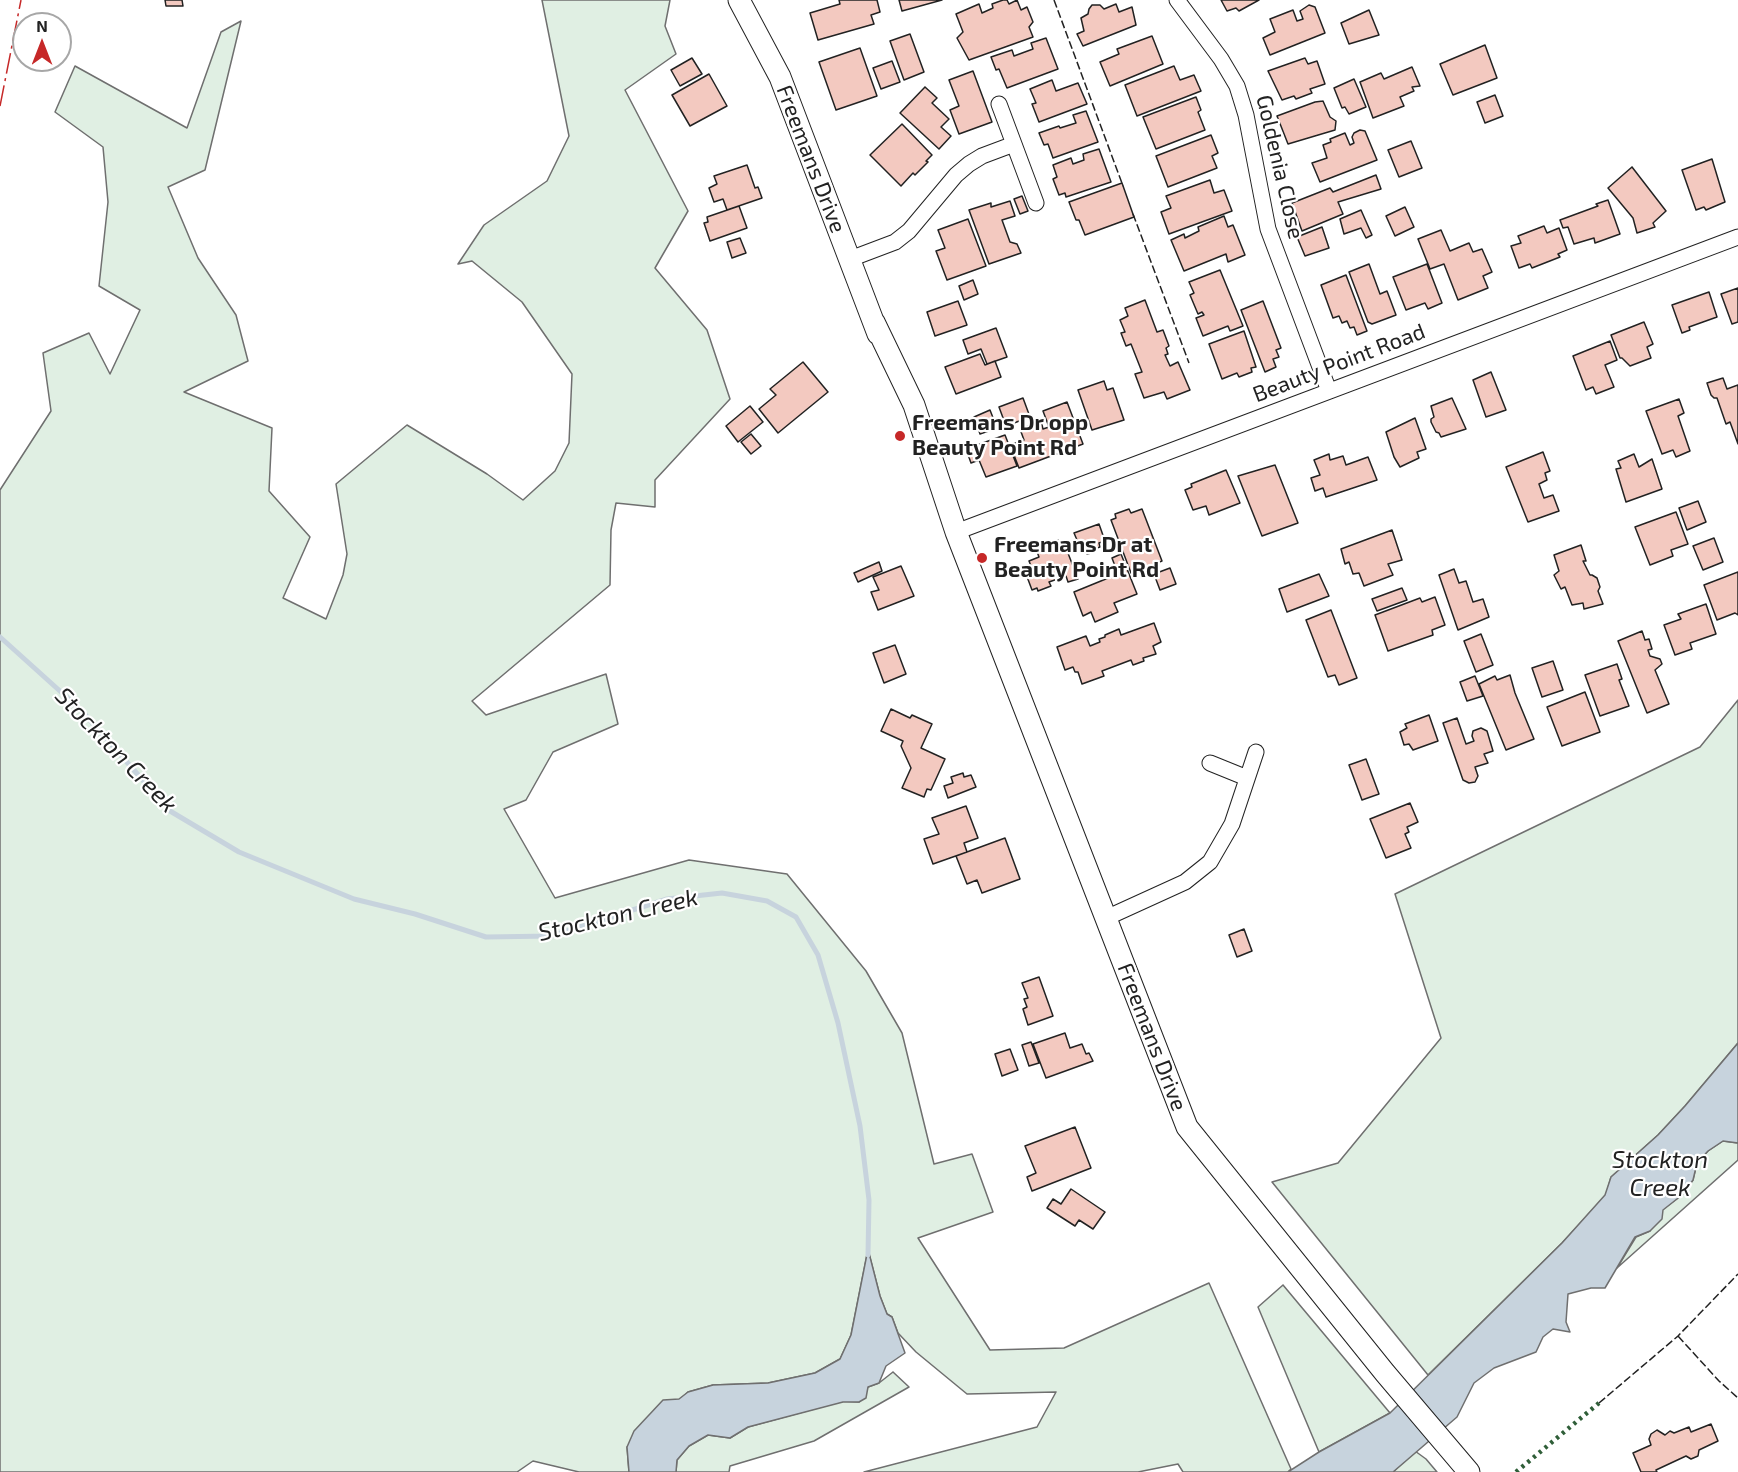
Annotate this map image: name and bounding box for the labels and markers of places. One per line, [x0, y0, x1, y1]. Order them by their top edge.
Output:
place label: Freemans Dr opp Beauty Point Rd [912, 410, 1088, 462]
marker: Freemans Dr opp Beauty Point Rd [893, 429, 907, 443]
place label: Freemans Dr at Beauty Point Rd [994, 532, 1159, 584]
marker: Freemans Dr at Beauty Point Rd [975, 551, 989, 565]

